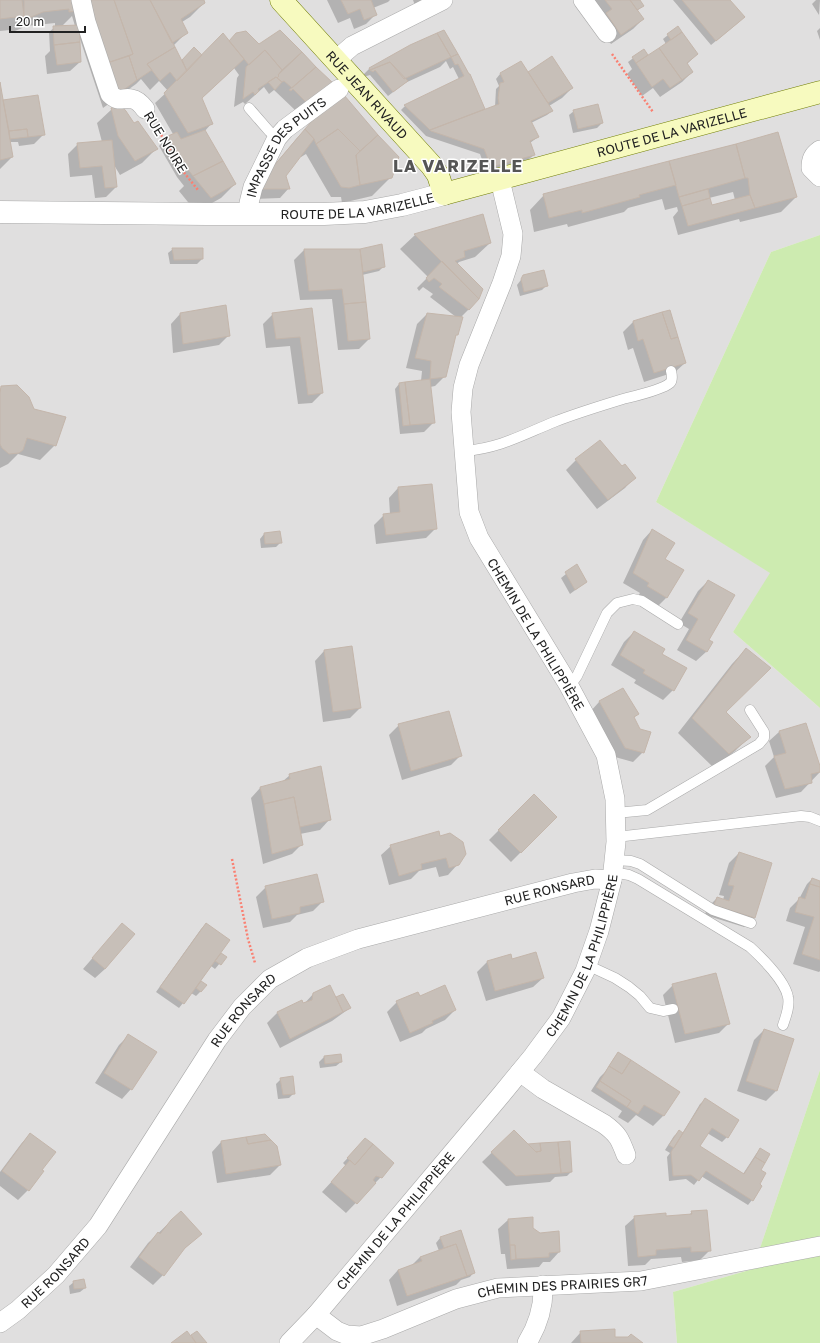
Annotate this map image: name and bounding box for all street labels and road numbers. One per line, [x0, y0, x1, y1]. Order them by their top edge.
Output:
street label: RUE JEAN RIVAUD [323, 47, 411, 142]
street label: IMPASSE DES PUITS [243, 93, 329, 199]
street label: ROUTE DE LA VARIZELLE [595, 104, 749, 160]
street label: RUE NOIRE [141, 108, 191, 176]
street label: ROUTE DE LA VARIZELLE [280, 189, 436, 222]
street label: CHEMIN DE LA PHILIPPIÈRE [484, 555, 588, 713]
street label: RUE RONSARD [503, 871, 596, 909]
street label: CHEMIN DE LA PHILIPPIÈRE [542, 873, 621, 1040]
street label: RUE RONSARD [207, 970, 278, 1050]
street label: CHEMIN DE LA PHILIPPIÈRE [333, 1149, 458, 1293]
street label: RUE RONSARD [17, 1234, 93, 1311]
street label: CHEMIN DES PRAIRIES GR7 [475, 1272, 649, 1301]

